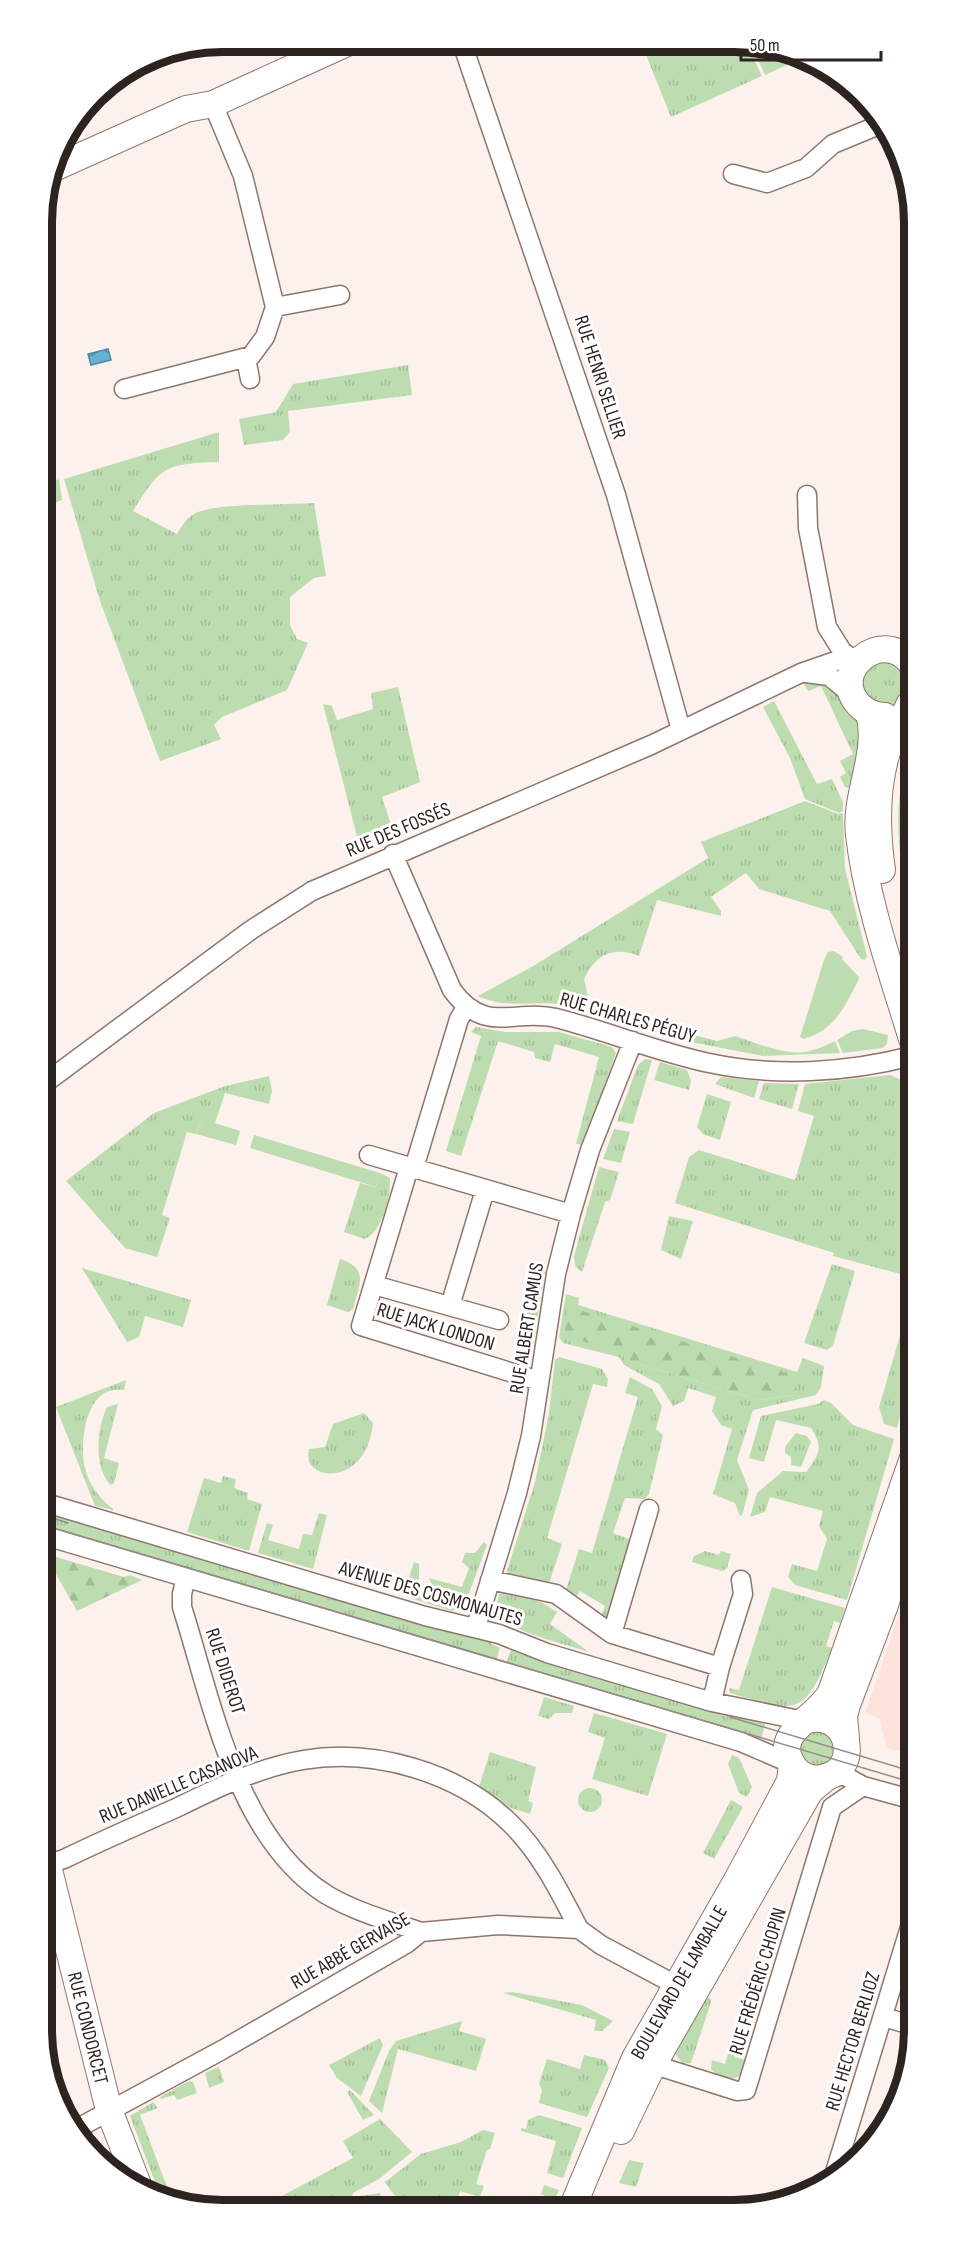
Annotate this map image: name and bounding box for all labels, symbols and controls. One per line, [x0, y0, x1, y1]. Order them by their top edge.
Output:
scale bar [741, 24, 880, 62]
text: 50 m [750, 35, 780, 56]
street label: RUE HENRI SELLIER [569, 312, 631, 442]
street label: RUE DES FOSSÉS [343, 797, 454, 863]
street label: RUE CHARLES PÉGUY [557, 987, 699, 1049]
street label: RUE ALBERT CAMUS [505, 1261, 549, 1395]
street label: RUE JACK LONDON [374, 1298, 498, 1356]
street label: AVENUE DES COSMONAUTES [335, 1556, 525, 1632]
street label: RUE DIDEROT [200, 1625, 250, 1717]
street label: RUE DANIELLE CASANOVA [96, 1741, 262, 1829]
street label: BOULEVARD DE LAMBALLE [626, 1901, 733, 2064]
street label: RUE FRÉDÉRIC CHOPIN [724, 1905, 792, 2058]
street label: RUE ABBÉ GERVAISE [287, 1907, 414, 1995]
street label: RUE CONDORCET [62, 1969, 113, 2087]
street label: RUE HECTOR BERLIOZ [820, 1969, 885, 2114]

